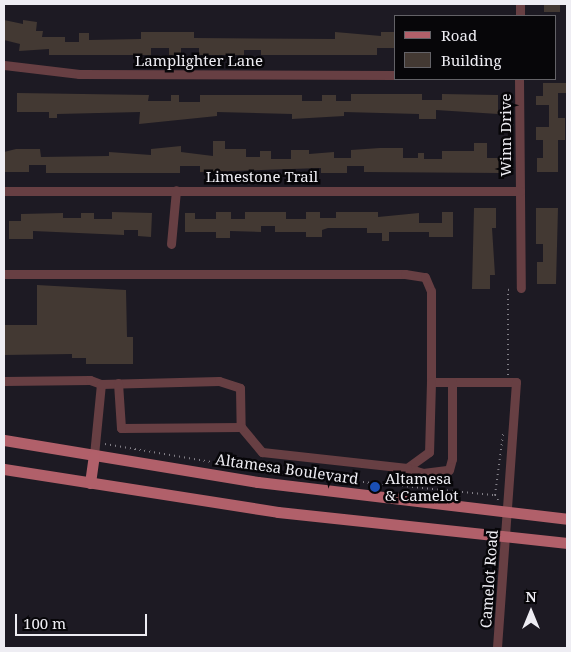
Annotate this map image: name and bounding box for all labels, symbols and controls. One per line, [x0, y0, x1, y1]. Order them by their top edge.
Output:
legend [394, 15, 556, 80]
text: Road [441, 25, 477, 45]
text: Building [441, 50, 502, 70]
street label: Lamplighter Lane [135, 52, 263, 70]
street label: Winn Drive [497, 93, 515, 177]
street label: Limestone Trail [206, 168, 318, 186]
street label: Altamesa Boulevard [214, 450, 360, 488]
place label: Altamesa & Camelot [385, 469, 458, 504]
marker: Altamesa & Camelot [369, 481, 381, 493]
street label: Camelot Road [477, 529, 501, 629]
north arrow [506, 587, 556, 637]
text: N [525, 587, 537, 606]
scale bar [18, 604, 150, 636]
text: 100 m [23, 613, 66, 633]

